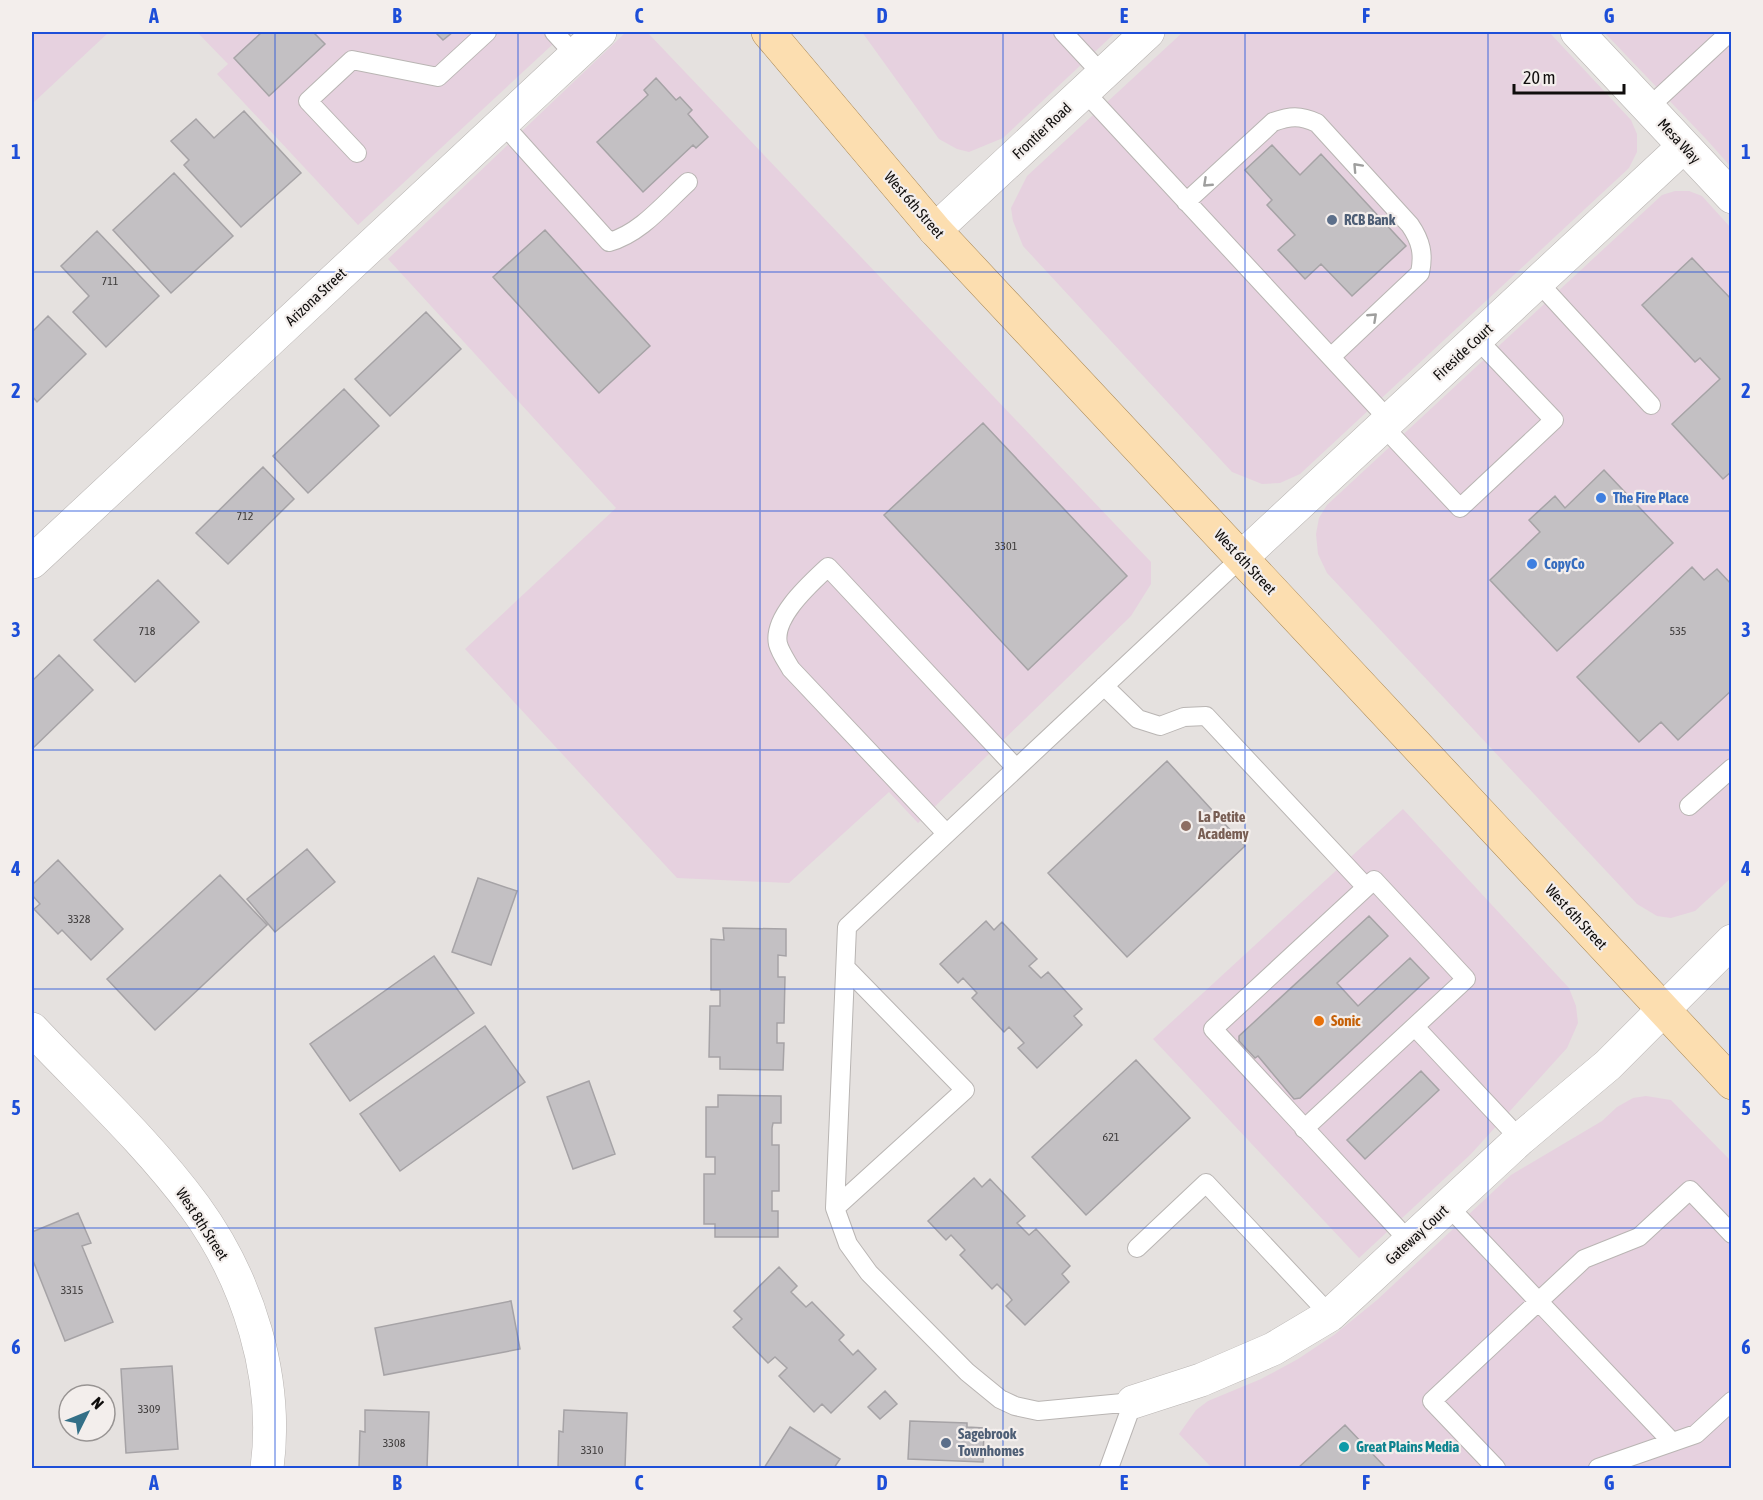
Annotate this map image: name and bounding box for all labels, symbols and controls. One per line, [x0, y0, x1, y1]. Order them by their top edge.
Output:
text: A [148, 4, 159, 27]
text: B [392, 4, 402, 27]
text: C [635, 4, 644, 27]
text: D [876, 4, 888, 27]
text: E [1120, 4, 1129, 27]
text: F [1362, 4, 1370, 27]
text: G [1604, 4, 1615, 27]
scale bar [1514, 57, 1624, 95]
text: 20 m [1523, 67, 1555, 88]
street label: Frontier Road [1009, 99, 1075, 162]
street label: Mesa Way [1654, 115, 1704, 166]
text: 1 [11, 140, 21, 163]
text: 1 [1741, 140, 1751, 163]
one-way arrow [1353, 163, 1364, 173]
street label: West 6th Street [881, 168, 948, 241]
one-way arrow [1203, 176, 1214, 187]
place label: RCB Bank [1344, 211, 1396, 228]
marker: RCB Bank [1325, 213, 1339, 227]
street label: Arizona Street [282, 264, 350, 329]
house number: 711 [102, 274, 119, 288]
one-way arrow [1367, 313, 1377, 324]
street label: Fireside Court [1429, 320, 1496, 383]
text: 2 [11, 379, 21, 402]
text: 2 [1741, 379, 1751, 402]
place label: The Fire Place [1613, 489, 1689, 506]
marker: The Fire Place [1594, 491, 1608, 505]
house number: 712 [237, 509, 253, 523]
street label: West 6th Street [1211, 526, 1280, 598]
house number: 3301 [995, 539, 1018, 553]
place label: CopyCo [1544, 555, 1585, 572]
marker: CopyCo [1525, 557, 1539, 571]
text: 3 [11, 618, 21, 641]
text: 3 [1741, 618, 1751, 641]
house number: 718 [139, 624, 156, 638]
house number: 535 [1670, 624, 1686, 638]
place label: La Petite Academy [1197, 808, 1250, 842]
marker: La Petite Academy [1179, 819, 1193, 833]
text: 4 [10, 857, 21, 880]
text: 4 [1740, 857, 1751, 880]
street label: West 6th Street [1542, 881, 1611, 953]
house number: 3328 [68, 912, 91, 926]
place label: Sonic [1331, 1012, 1361, 1029]
marker: Sonic [1312, 1014, 1326, 1028]
text: 5 [11, 1096, 21, 1119]
text: 5 [1741, 1096, 1751, 1119]
house number: 621 [1103, 1130, 1120, 1144]
street label: West 8th Street [173, 1184, 232, 1263]
street label: Gateway Court [1382, 1201, 1451, 1268]
house number: 3315 [61, 1283, 83, 1297]
text: 6 [11, 1335, 21, 1358]
text: 6 [1741, 1335, 1751, 1358]
north arrow [57, 1383, 117, 1443]
text: N [88, 1393, 108, 1412]
house number: 3309 [138, 1402, 161, 1416]
place label: Sagebrook Townhomes [958, 1425, 1025, 1459]
house number: 3308 [383, 1436, 406, 1450]
marker: Sagebrook Townhomes [939, 1436, 953, 1450]
place label: Great Plains Media [1356, 1438, 1459, 1455]
marker: Great Plains Media [1337, 1440, 1351, 1454]
house number: 3310 [581, 1443, 604, 1457]
text: A [148, 1471, 159, 1494]
text: B [392, 1471, 402, 1494]
text: C [635, 1471, 644, 1494]
text: D [876, 1471, 888, 1494]
text: E [1120, 1471, 1129, 1494]
text: F [1362, 1471, 1370, 1494]
text: G [1604, 1471, 1615, 1494]

